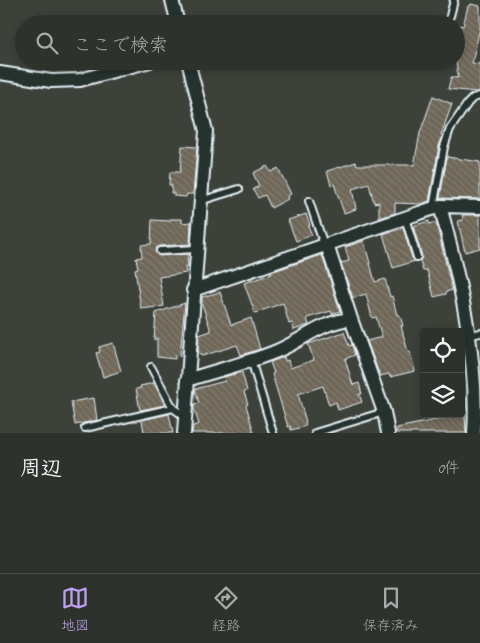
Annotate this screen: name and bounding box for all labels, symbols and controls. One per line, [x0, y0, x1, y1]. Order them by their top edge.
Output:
search box [15, 15, 465, 70]
icon: search [33, 29, 61, 57]
text: ここで検索 [73, 33, 168, 57]
map controls [420, 328, 465, 418]
button: locate [420, 328, 465, 373]
button: layers [420, 373, 465, 418]
text: 周辺 [20, 455, 62, 481]
text: 0件 [437, 458, 460, 478]
tab: 地図 [61, 584, 89, 634]
tab: 経路 [212, 584, 240, 634]
tab: 保存済み [363, 584, 419, 634]

